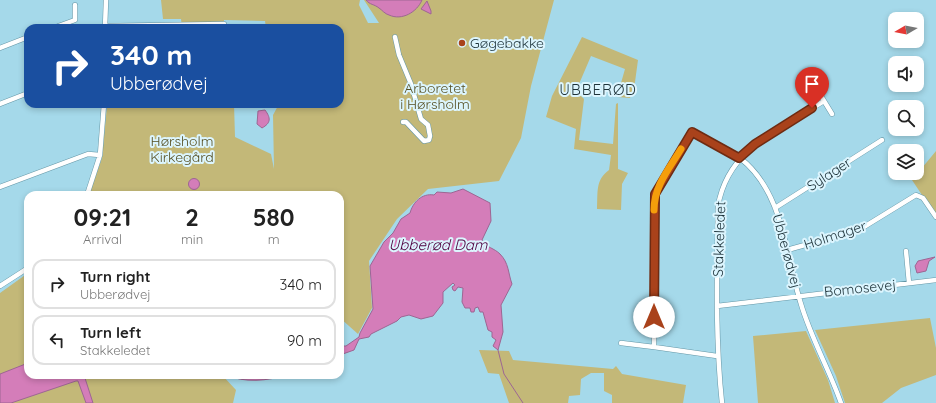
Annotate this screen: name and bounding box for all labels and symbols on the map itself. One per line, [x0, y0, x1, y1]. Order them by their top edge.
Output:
north arrow [888, 12, 924, 48]
place label: Gøgebakke [470, 34, 544, 52]
marker: Gøgebakke [457, 38, 467, 48]
pin [795, 67, 829, 108]
park label: Arboretet i Hørsholm [400, 79, 470, 113]
district label: UBBERØD [559, 80, 637, 99]
park label: Hørsholm Kirkegård [150, 132, 214, 166]
street label: Sylager [803, 153, 855, 195]
street label: Stakkeledet [709, 201, 729, 277]
street label: Ubberødvej [768, 212, 806, 290]
street label: Holmager [801, 216, 869, 254]
water label: Ubberød Dam [389, 235, 488, 254]
street label: Bomosevej [823, 275, 897, 301]
position arrow [633, 296, 675, 338]

